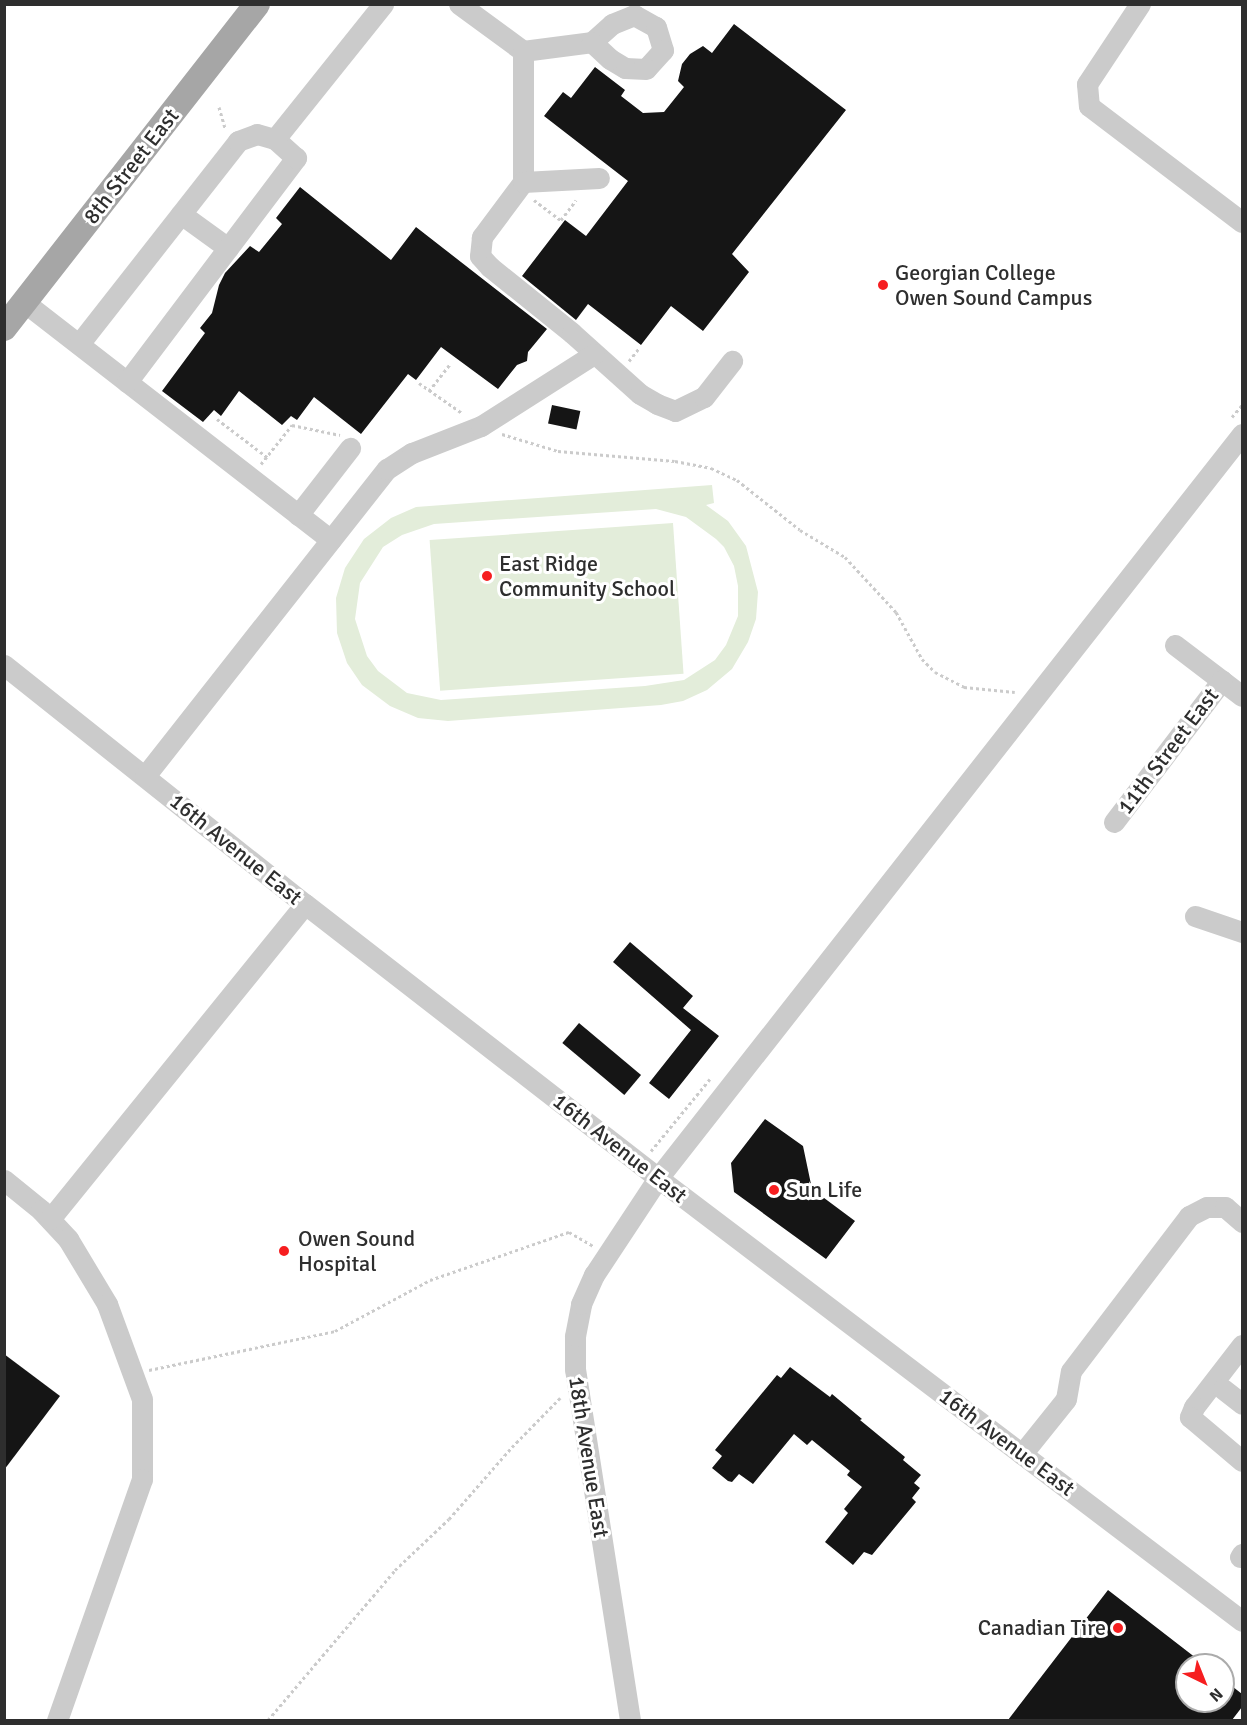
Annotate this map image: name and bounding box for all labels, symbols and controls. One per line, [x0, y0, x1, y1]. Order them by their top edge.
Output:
street label: 8th Street East [78, 103, 184, 229]
place label: Georgian College Owen Sound Campus [895, 259, 1092, 310]
marker: Georgian College Owen Sound Campus [876, 278, 890, 292]
place label: East Ridge Community School [499, 550, 675, 602]
marker: East Ridge Community School [480, 569, 494, 583]
street label: 11th Street East [1112, 683, 1224, 819]
street label: 16th Avenue East [164, 788, 308, 910]
street label: 16th Avenue East [548, 1088, 692, 1208]
place label: Sun Life [786, 1177, 862, 1203]
marker: Sun Life [767, 1183, 781, 1197]
place label: Owen Sound Hospital [298, 1225, 415, 1276]
marker: Owen Sound Hospital [275, 1242, 293, 1260]
street label: 18th Avenue East [563, 1375, 615, 1539]
street label: 16th Avenue East [934, 1382, 1080, 1502]
place label: Canadian Tire [978, 1615, 1106, 1641]
marker: Canadian Tire [1111, 1621, 1125, 1635]
north arrow [1175, 1653, 1235, 1713]
text: N [1205, 1684, 1227, 1706]

